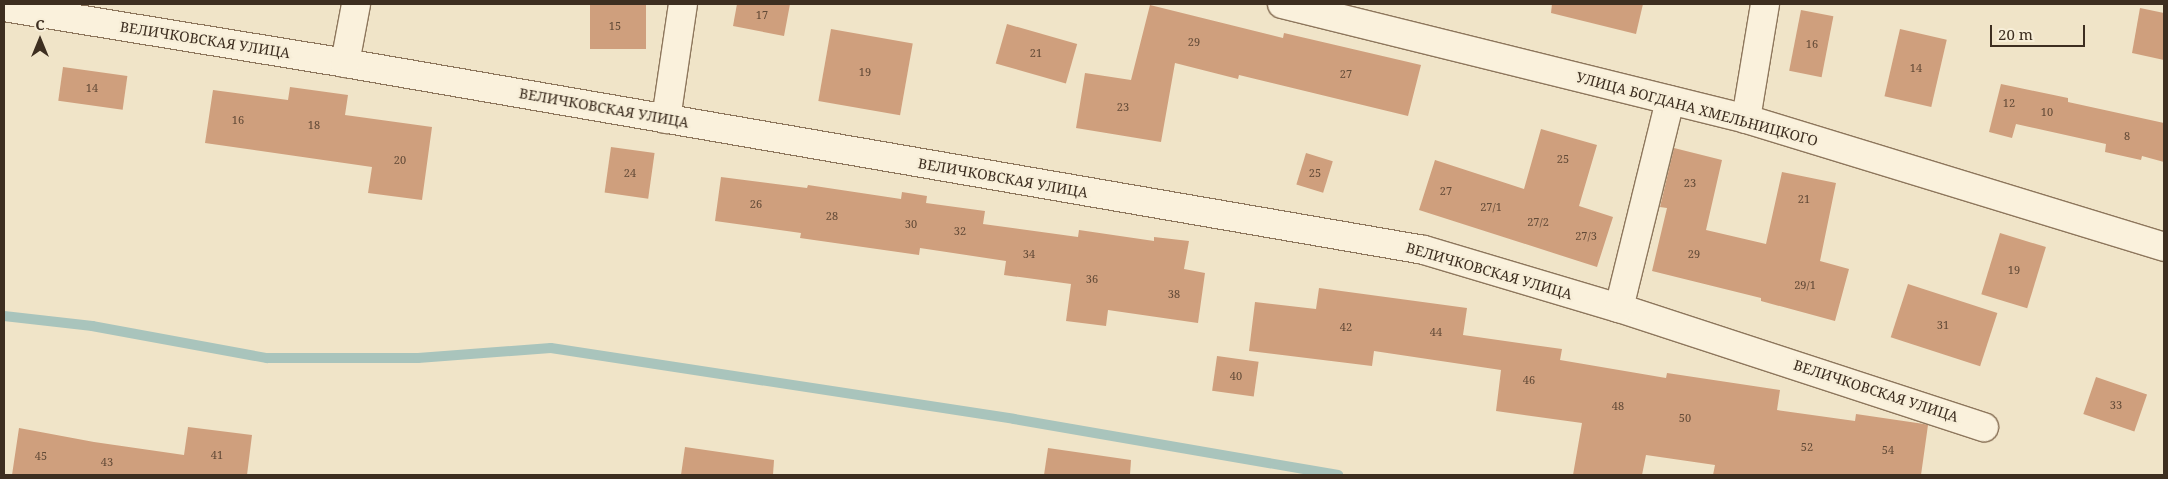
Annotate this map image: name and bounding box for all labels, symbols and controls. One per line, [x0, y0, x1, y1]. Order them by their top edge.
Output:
house number: 17 [756, 8, 768, 22]
north arrow [15, 15, 65, 65]
text: С [35, 15, 45, 34]
scale bar [1993, 15, 2088, 47]
street label: ВЕЛИЧКОВСКАЯ УЛИЦА [119, 18, 291, 62]
house number: 15 [609, 19, 621, 33]
text: 20 m [1998, 24, 2033, 44]
house number: 29 [1188, 35, 1200, 49]
house number: 16 [1806, 37, 1818, 51]
house number: 21 [1030, 46, 1042, 60]
house number: 14 [1910, 61, 1922, 75]
house number: 19 [859, 65, 871, 79]
house number: 27 [1340, 67, 1352, 81]
street label: УЛИЦА БОГДАНА ХМЕЛЬНИЦКОГО [1574, 69, 1820, 149]
house number: 14 [86, 81, 98, 95]
street label: ВЕЛИЧКОВСКАЯ УЛИЦА [518, 85, 690, 131]
house number: 12 [2003, 96, 2015, 110]
house number: 23 [1117, 100, 1129, 114]
house number: 10 [2041, 105, 2053, 119]
house number: 16 [232, 113, 244, 127]
house number: 18 [308, 118, 320, 132]
house number: 8 [2124, 129, 2130, 143]
house number: 25 [1557, 152, 1569, 166]
house number: 20 [394, 153, 406, 167]
street label: ВЕЛИЧКОВСКАЯ УЛИЦА [917, 155, 1089, 201]
house number: 24 [624, 166, 636, 180]
house number: 25 [1309, 166, 1321, 180]
house number: 23 [1684, 176, 1696, 190]
house number: 27 [1440, 184, 1452, 198]
house number: 21 [1798, 192, 1810, 206]
house number: 26 [750, 197, 762, 211]
house number: 27/1 [1480, 200, 1502, 214]
house number: 28 [826, 209, 838, 223]
house number: 27/2 [1527, 215, 1549, 229]
house number: 30 [905, 217, 917, 231]
house number: 32 [954, 224, 966, 238]
house number: 27/3 [1575, 229, 1597, 243]
street label: ВЕЛИЧКОВСКАЯ УЛИЦА [1404, 239, 1574, 303]
house number: 34 [1023, 247, 1035, 261]
house number: 29 [1688, 247, 1700, 261]
house number: 19 [2008, 263, 2020, 277]
house number: 36 [1086, 272, 1098, 286]
house number: 29/1 [1794, 278, 1816, 292]
house number: 38 [1168, 287, 1180, 301]
house number: 31 [1937, 318, 1949, 332]
house number: 42 [1340, 320, 1352, 334]
house number: 44 [1430, 325, 1442, 339]
street label: ВЕЛИЧКОВСКАЯ УЛИЦА [1792, 356, 1960, 426]
house number: 40 [1230, 369, 1242, 383]
house number: 46 [1523, 373, 1535, 387]
house number: 33 [2110, 398, 2122, 412]
house number: 48 [1612, 399, 1624, 413]
house number: 50 [1679, 411, 1691, 425]
house number: 52 [1801, 440, 1813, 454]
house number: 54 [1882, 443, 1894, 457]
house number: 41 [211, 448, 223, 462]
house number: 45 [35, 449, 47, 463]
house number: 43 [101, 455, 113, 469]

